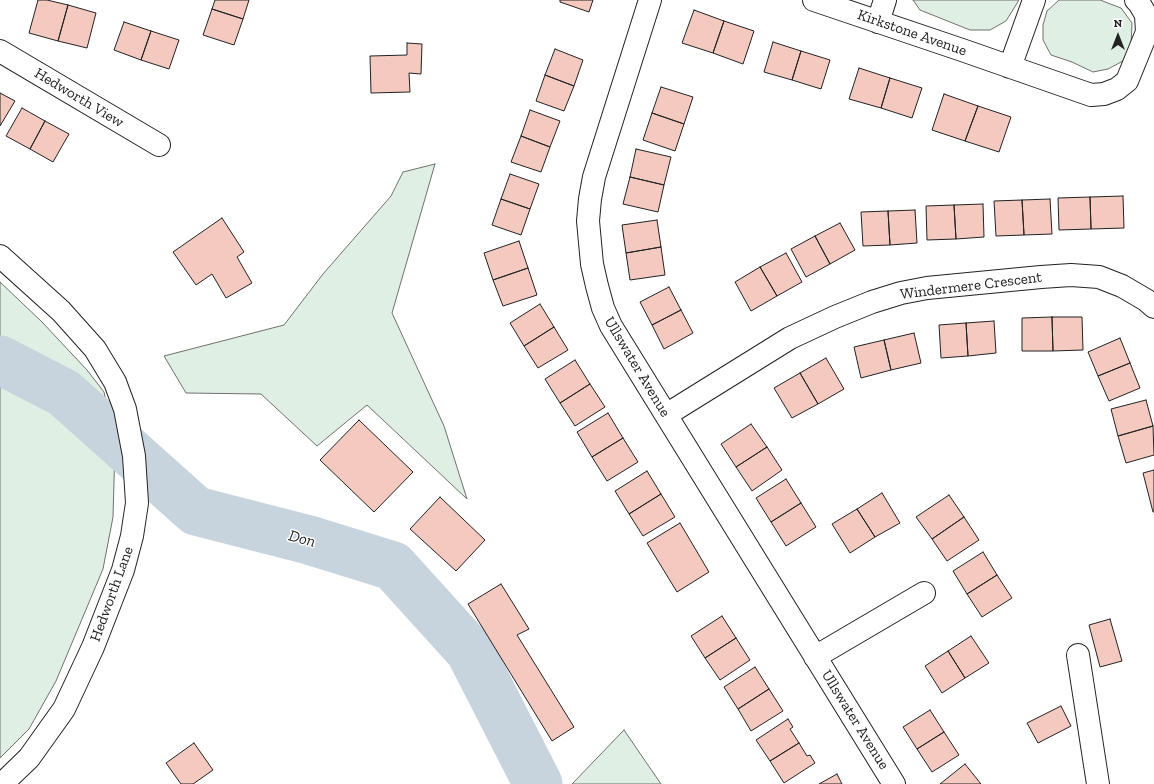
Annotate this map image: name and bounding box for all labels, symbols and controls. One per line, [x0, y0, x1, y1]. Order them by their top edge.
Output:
street label: Kirkstone Avenue [855, 6, 969, 60]
north arrow [1098, 16, 1138, 56]
text: N [1114, 17, 1122, 30]
street label: Hedworth View [31, 64, 127, 132]
street label: Windermere Crescent [899, 268, 1043, 304]
street label: Ullswater Avenue [600, 314, 674, 420]
water label: Don [286, 526, 318, 552]
street label: Hedworth Lane [86, 544, 138, 644]
street label: Ullswater Avenue [817, 667, 893, 773]

